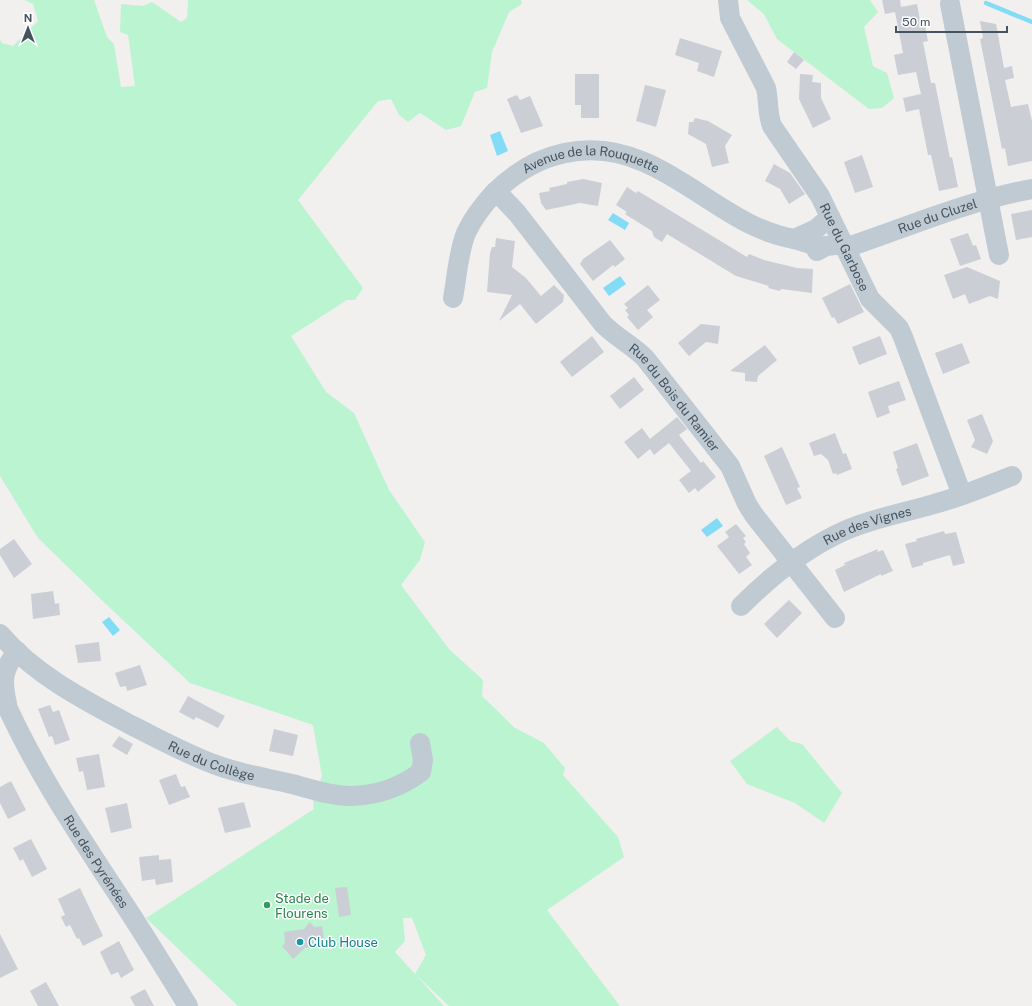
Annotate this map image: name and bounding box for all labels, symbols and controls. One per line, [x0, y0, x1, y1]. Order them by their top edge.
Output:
north arrow [8, 8, 48, 48]
scale bar [896, 8, 1007, 34]
text: N [24, 12, 32, 24]
text: 50 m [902, 15, 930, 29]
text: Avenue de la Rouquette [519, 143, 662, 176]
street label: Avenue de la Rouquette [520, 164, 662, 180]
street label: Rue du Cluzel [896, 195, 979, 236]
street label: Rue du Garbose [817, 201, 872, 293]
street label: Rue du Bois du Ramier [626, 340, 723, 454]
street label: Rue des Vignes [820, 503, 913, 548]
street label: Rue du Collège [166, 738, 256, 783]
street label: Rue des Pyrénées [61, 812, 132, 911]
place label: Stade de Flourens [275, 891, 329, 921]
marker: Stade de Flourens [262, 900, 272, 910]
place label: Club House [308, 935, 378, 950]
marker: Club House [295, 937, 305, 947]

